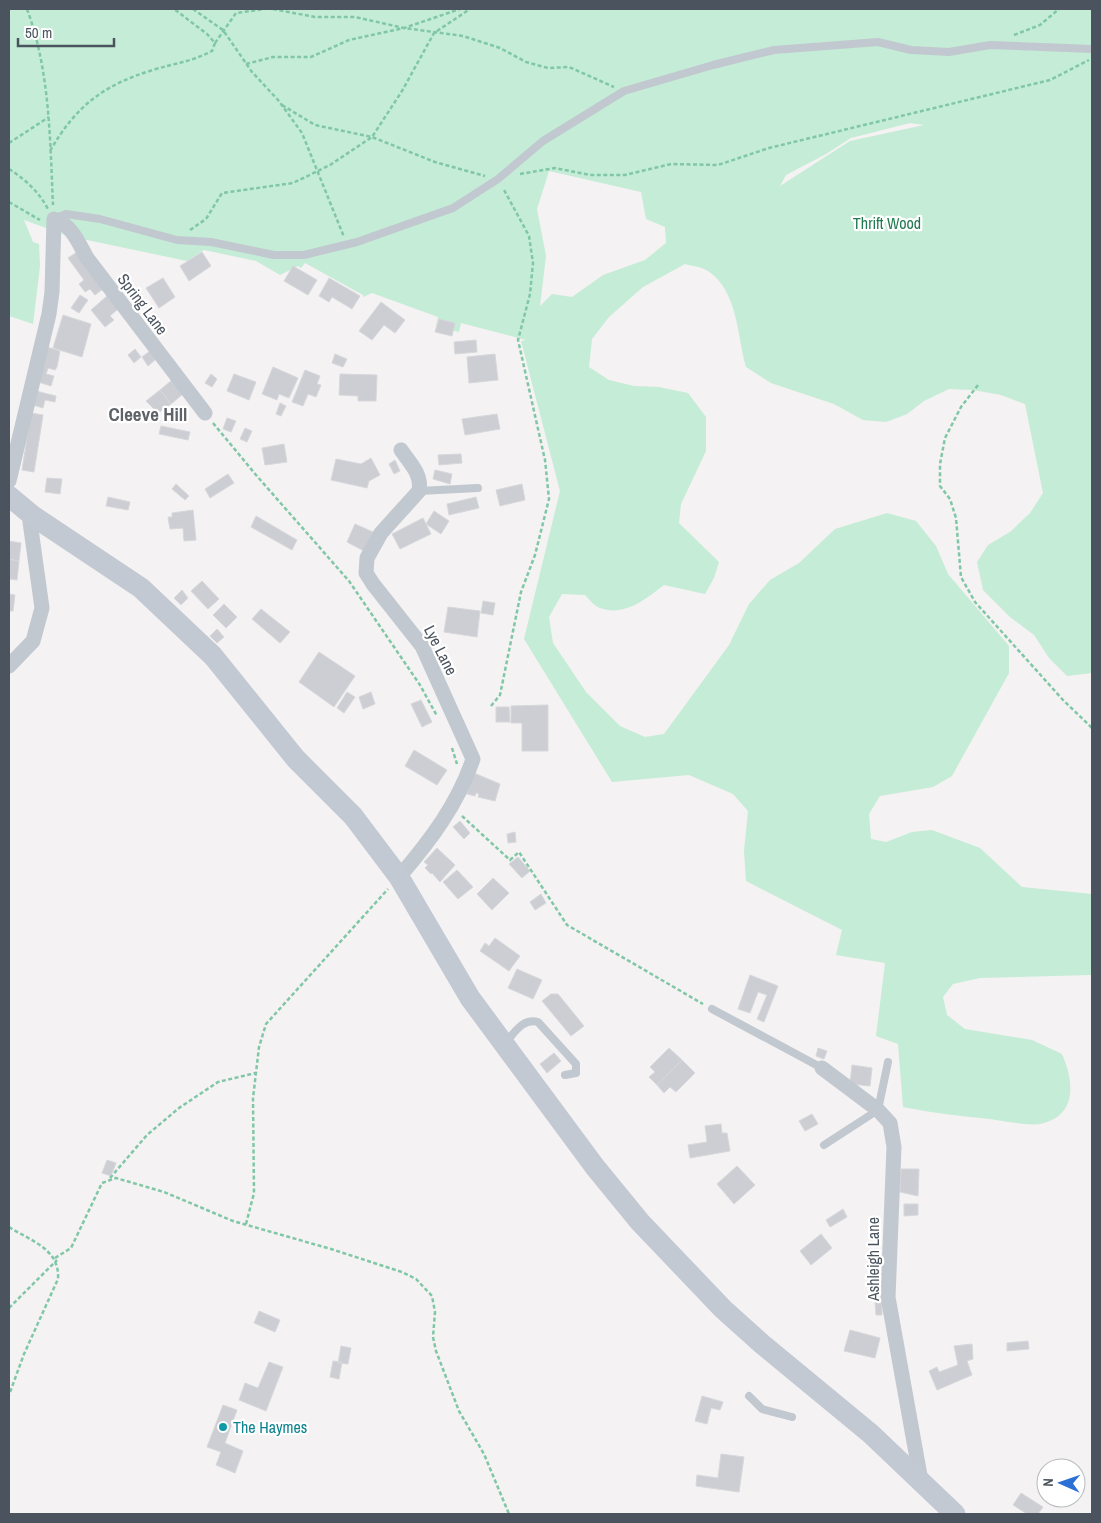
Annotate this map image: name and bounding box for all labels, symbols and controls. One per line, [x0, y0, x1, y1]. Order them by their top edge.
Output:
scale bar [18, 15, 114, 47]
text: 50 m [25, 22, 52, 43]
park label: Thrift Wood [853, 212, 921, 234]
street label: Spring Lane [113, 269, 173, 339]
district label: Cleeve Hill [109, 401, 187, 427]
street label: Lye Lane [419, 621, 463, 679]
street label: Ashleigh Lane [862, 1217, 884, 1302]
place label: The Haymes [233, 1416, 307, 1438]
marker: The Haymes [217, 1421, 229, 1433]
north arrow [1036, 1458, 1086, 1508]
text: N [1039, 1478, 1057, 1487]

